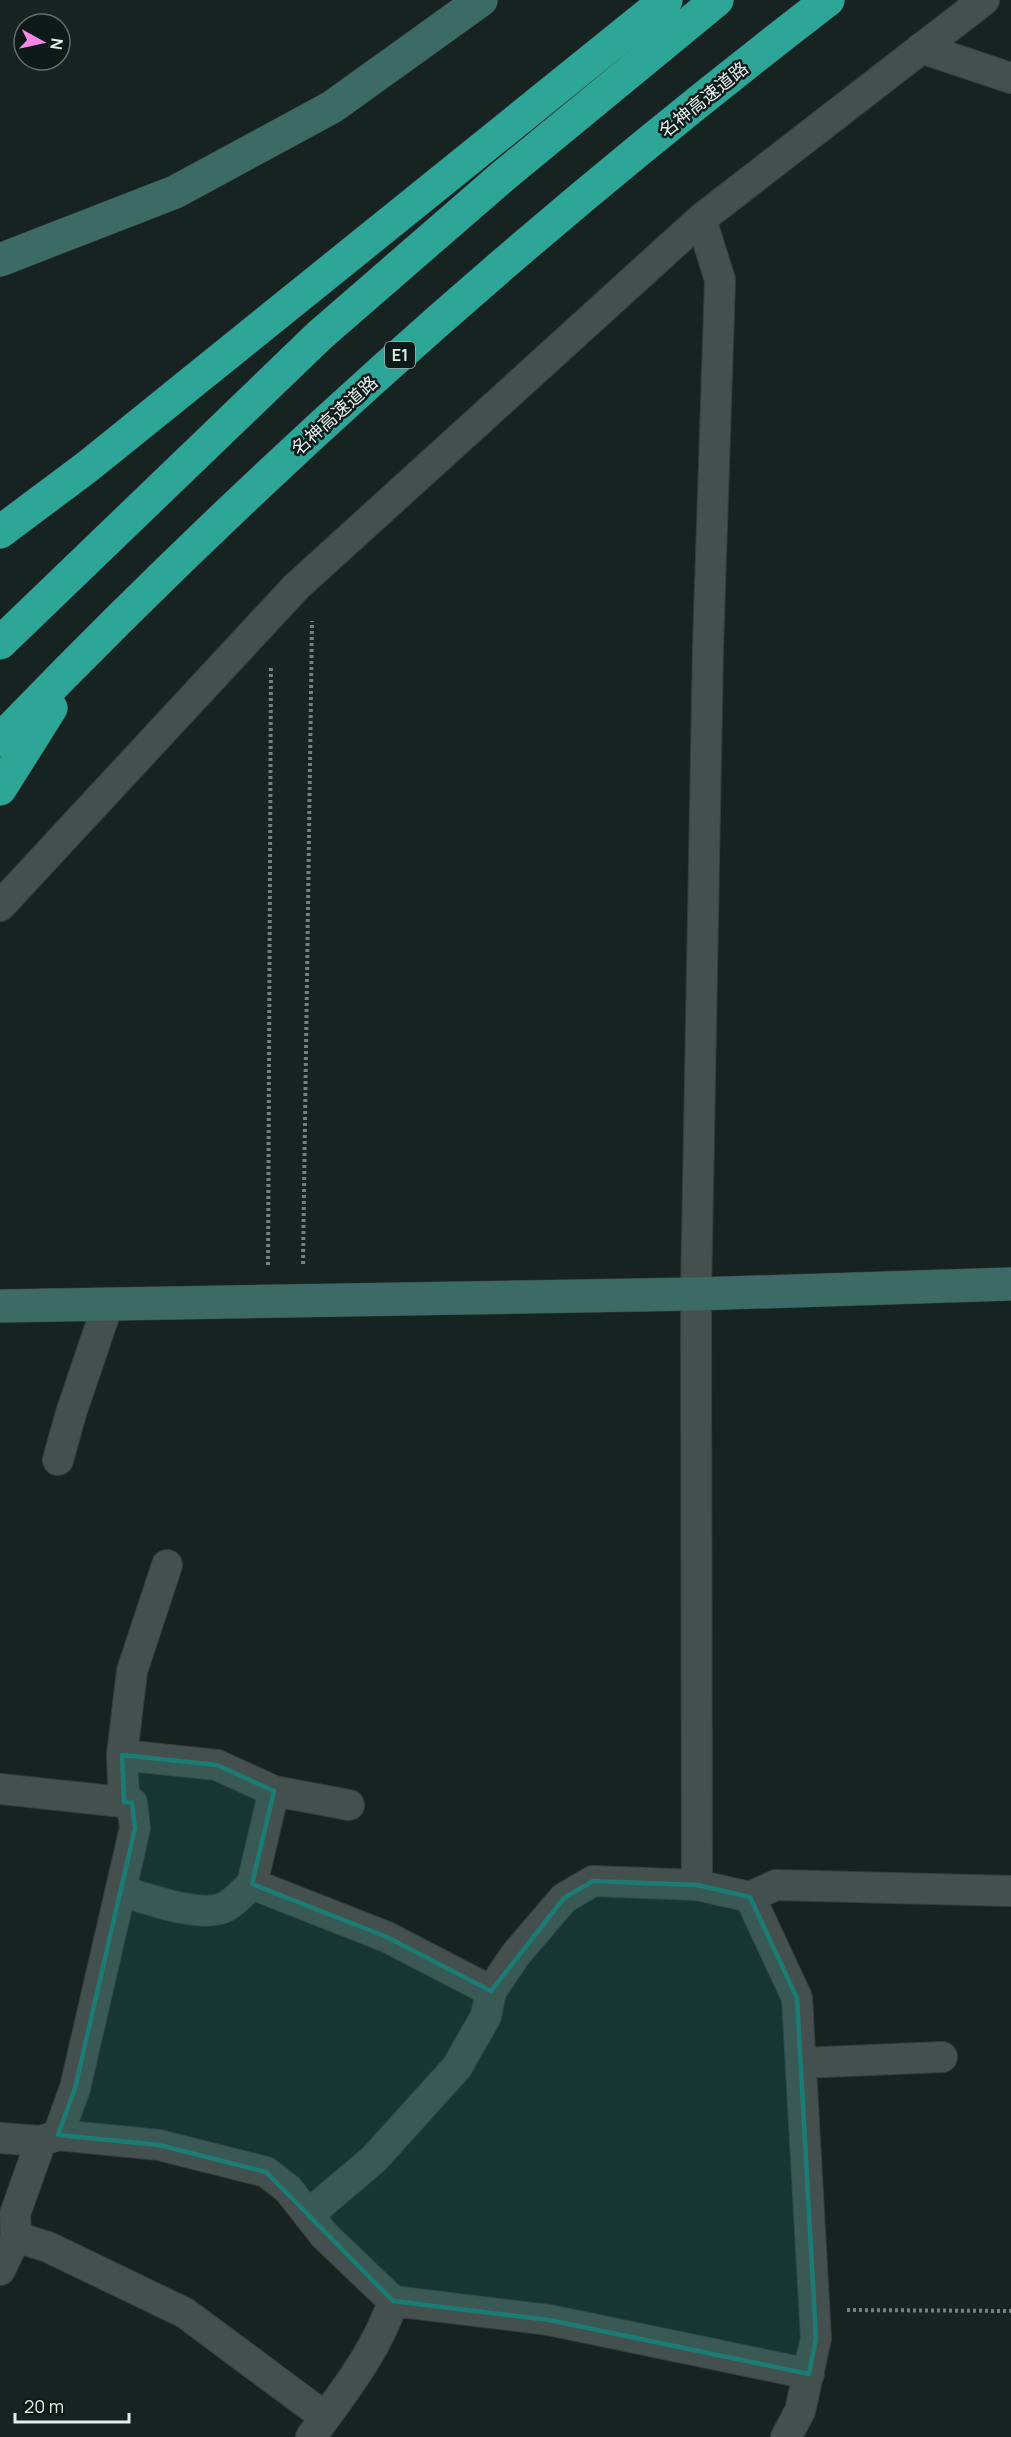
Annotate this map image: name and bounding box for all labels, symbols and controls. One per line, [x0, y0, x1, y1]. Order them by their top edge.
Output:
north arrow [12, 12, 72, 72]
text: N [45, 37, 69, 51]
street label: 名神高速道路 [653, 56, 753, 142]
road number: E1 [385, 342, 415, 368]
street label: 名神高速道路 [286, 370, 382, 460]
scale bar [15, 2386, 129, 2424]
text: 20 m [24, 2394, 64, 2418]

